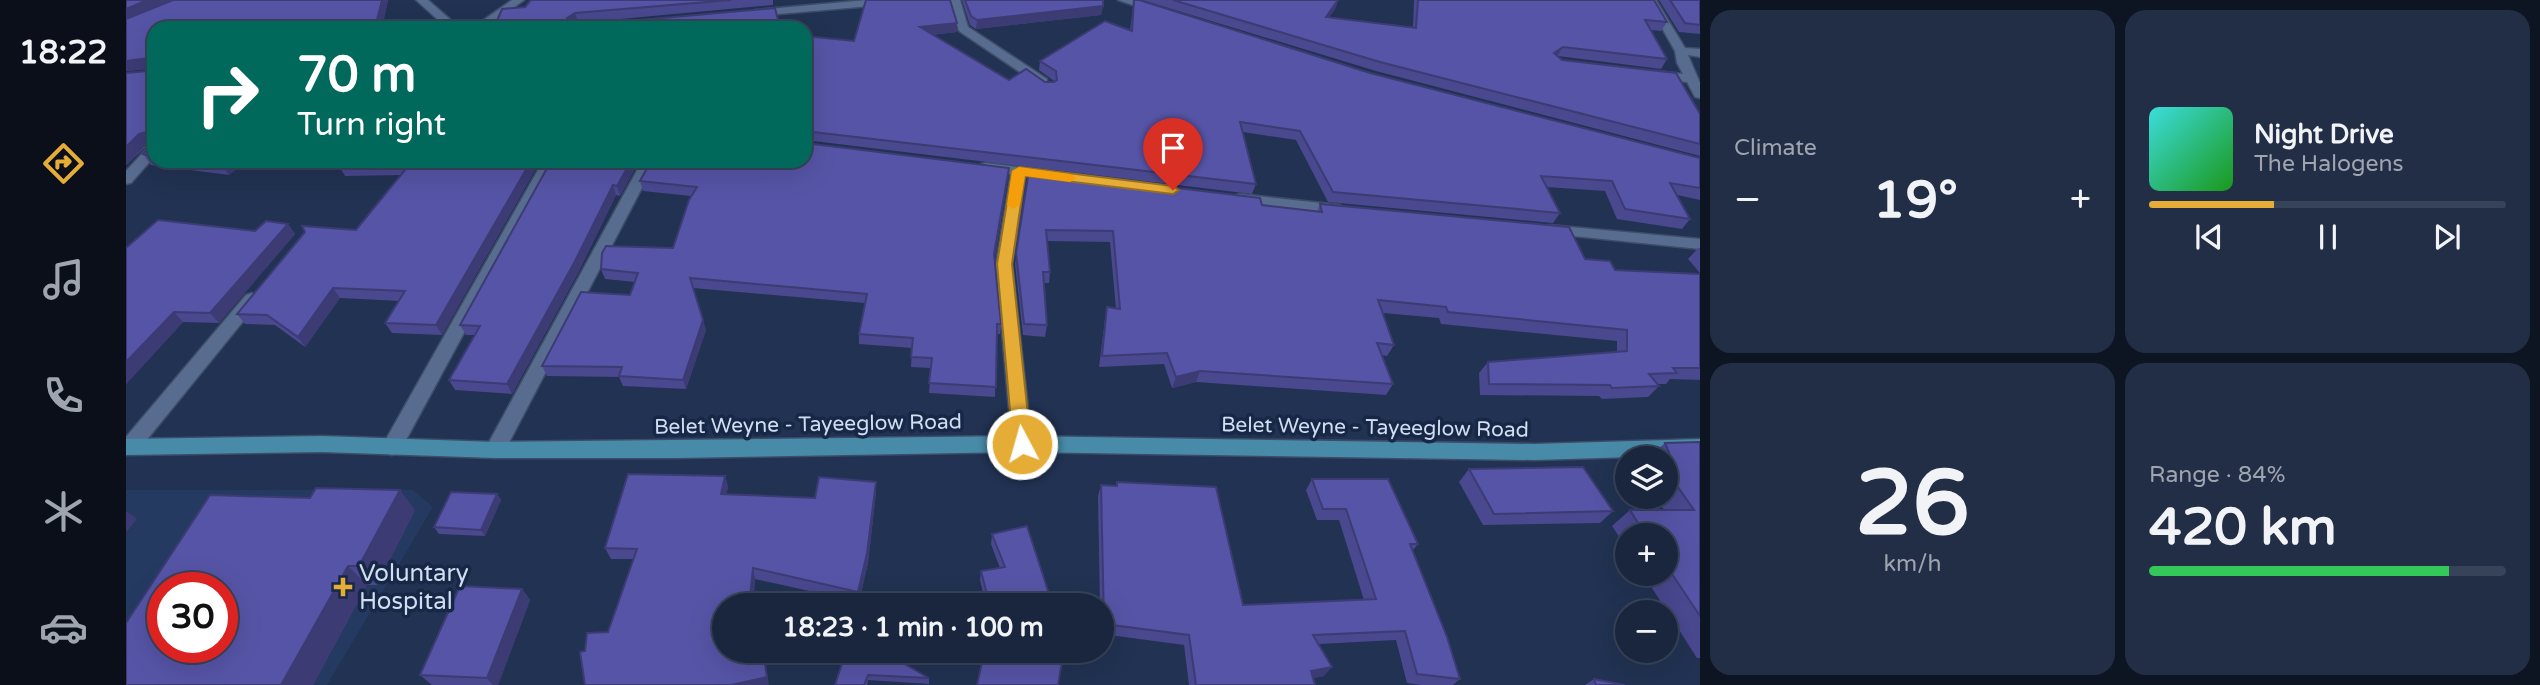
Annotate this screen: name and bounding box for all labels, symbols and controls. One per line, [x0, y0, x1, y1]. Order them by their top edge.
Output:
text: 18:22 [19, 34, 107, 72]
text: 70 m [297, 46, 416, 105]
icon: right [182, 49, 273, 140]
text: Turn right [297, 106, 446, 144]
pin [1143, 118, 1203, 190]
text: Night Drive [2254, 119, 2394, 150]
icon: arrive [1154, 129, 1192, 167]
text: Climate [1734, 134, 1817, 162]
icon: directions [39, 139, 88, 188]
text: The Halogens [2254, 150, 2403, 178]
text: 19° [1873, 169, 1958, 232]
text: − [1734, 177, 1761, 223]
text: + [2070, 177, 2091, 223]
icon: previous [2190, 218, 2228, 256]
icon: pause [2309, 218, 2347, 256]
icon: next [2428, 218, 2466, 256]
icon: music [39, 255, 88, 304]
icon: phone [39, 371, 88, 420]
position arrow [985, 407, 1059, 481]
street label: Belet Weyne - Tayeeglow Road [654, 409, 962, 440]
street label: Belet Weyne - Tayeeglow Road [1221, 412, 1529, 443]
map controls [1615, 446, 1678, 663]
button: layers [1615, 446, 1678, 509]
text: 26 [1855, 449, 1970, 559]
text: Range · 84% [2149, 461, 2285, 489]
icon: climate [39, 487, 88, 536]
text: 420 km [2149, 496, 2337, 559]
button: + [1615, 523, 1678, 586]
text: km/h [1884, 550, 1941, 578]
place label: Voluntary Hospital [359, 559, 469, 616]
speed limit sign: 30 [147, 572, 238, 663]
marker: Voluntary Hospital [333, 577, 353, 597]
button: − [1615, 600, 1678, 663]
icon: car [39, 603, 88, 652]
text: 18:23 · 1 min · 100 m [782, 612, 1044, 643]

